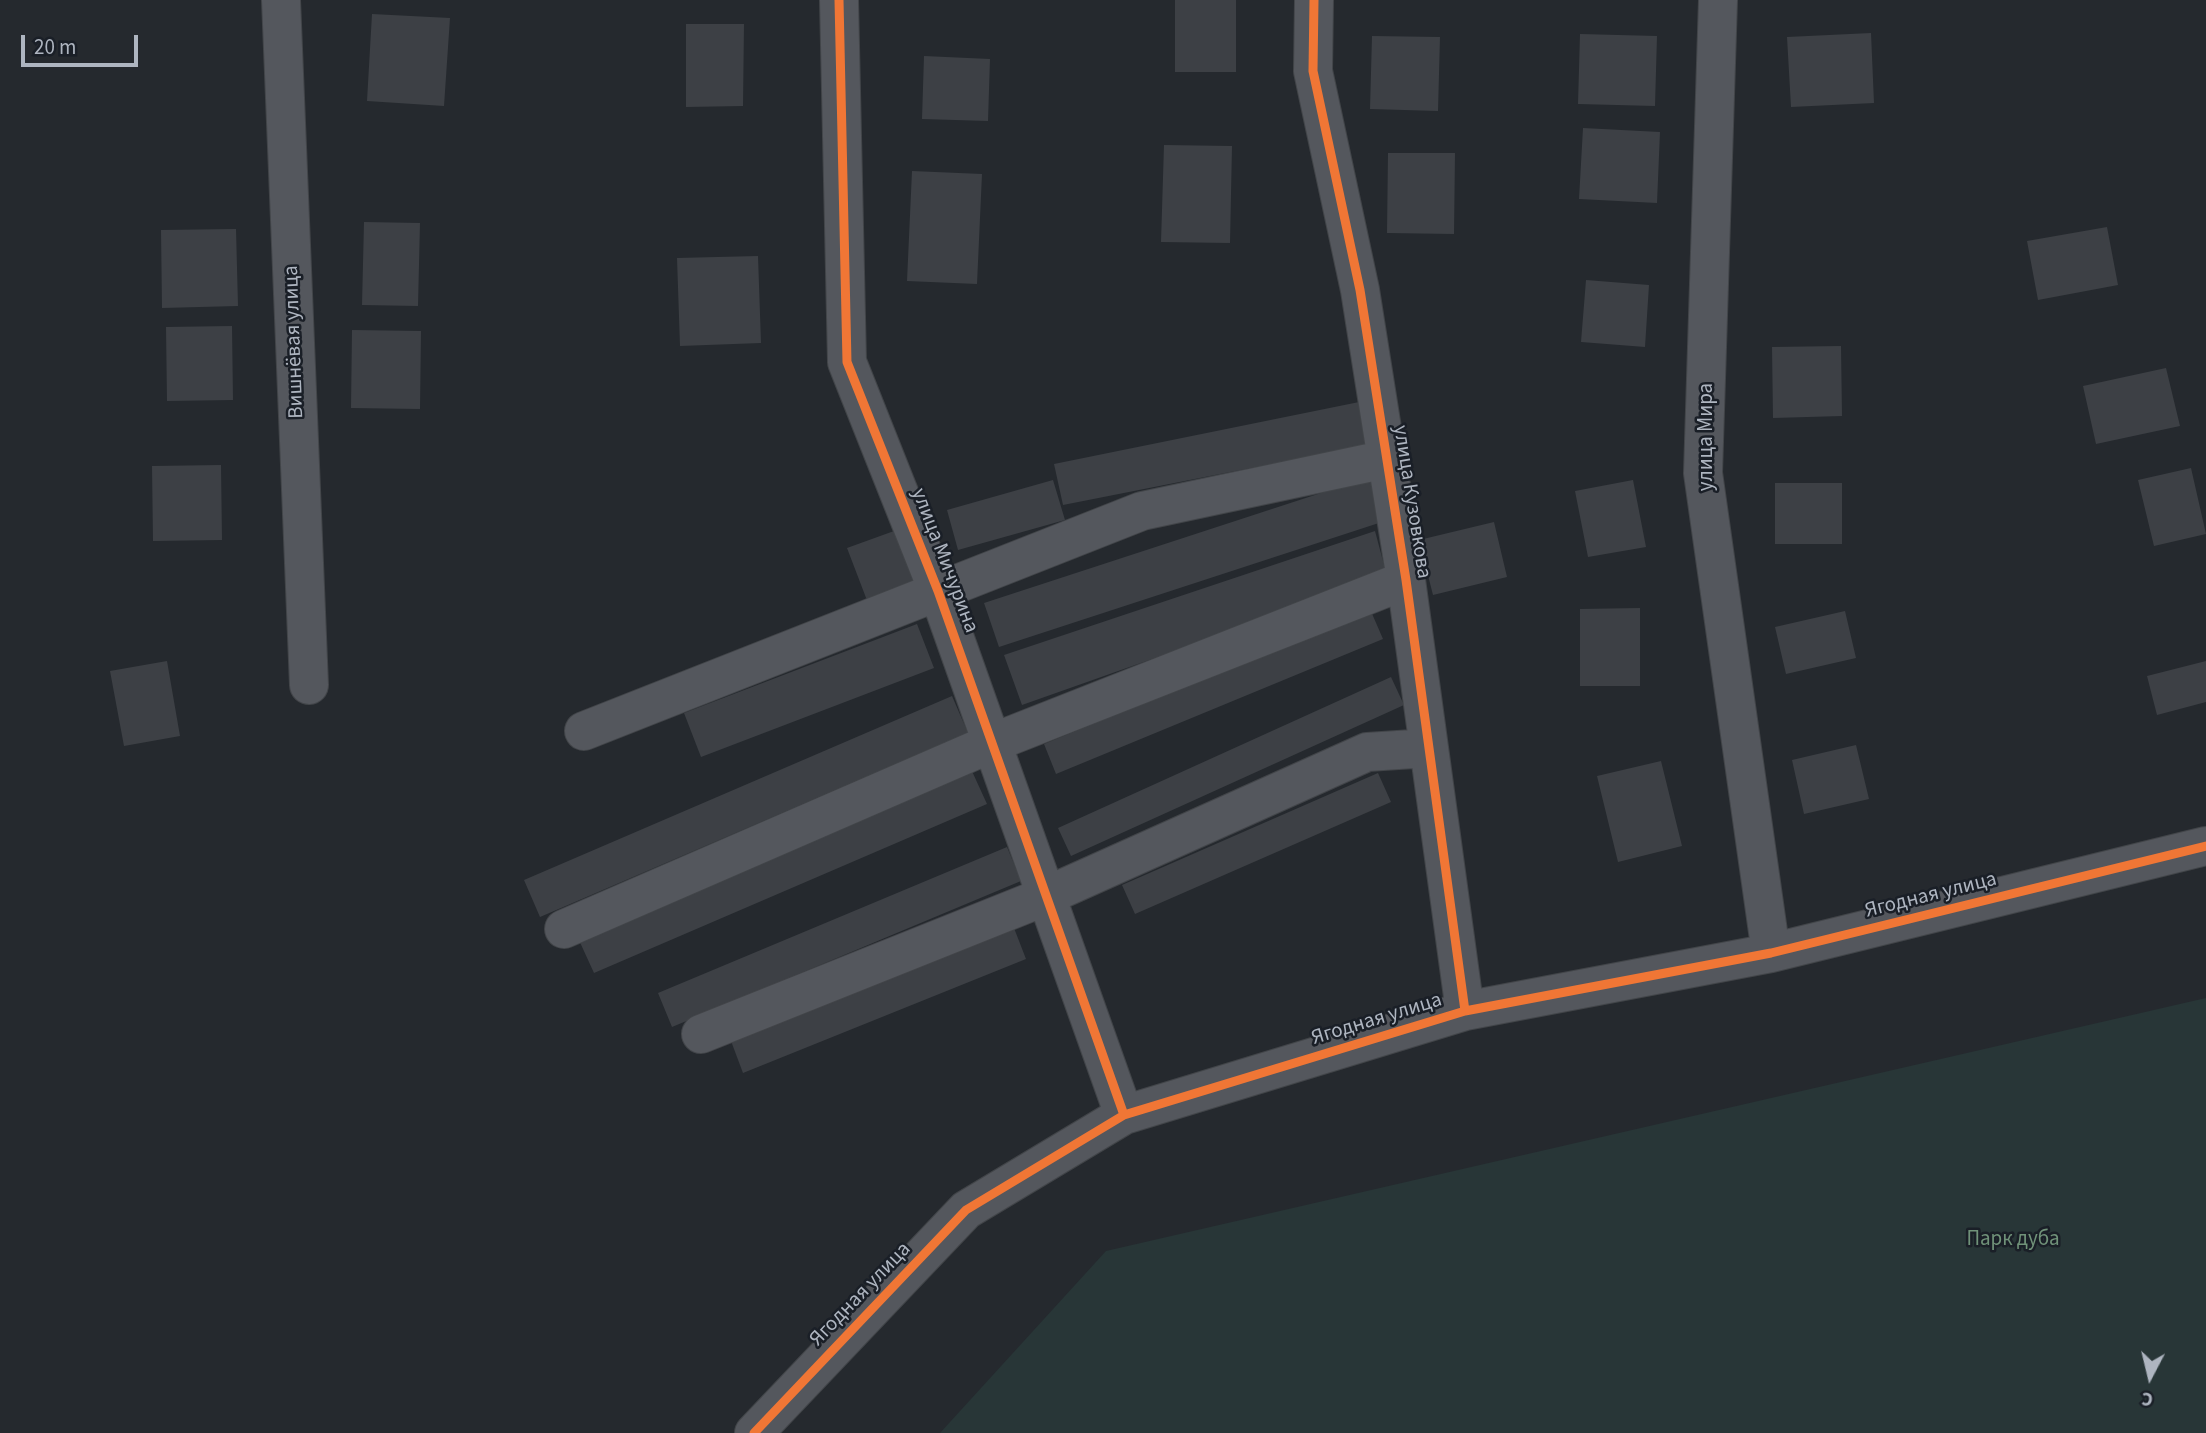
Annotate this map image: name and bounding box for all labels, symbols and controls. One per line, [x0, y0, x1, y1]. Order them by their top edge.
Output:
scale bar [24, 21, 142, 65]
text: 20 m [34, 32, 76, 62]
street label: Вишнёвая улица [280, 265, 310, 419]
street label: улица Мира [1694, 383, 1720, 491]
street label: улица Кузовкова [1386, 424, 1436, 580]
street label: улица Мичурина [905, 485, 983, 637]
street label: Ягодная улица [1862, 867, 2000, 925]
street label: Ягодная улица [1309, 988, 1445, 1052]
park label: Парк дуба [1966, 1227, 2060, 1253]
street label: Ягодная улица [805, 1238, 917, 1352]
north arrow [2115, 1342, 2185, 1412]
text: С [2140, 1384, 2155, 1412]

